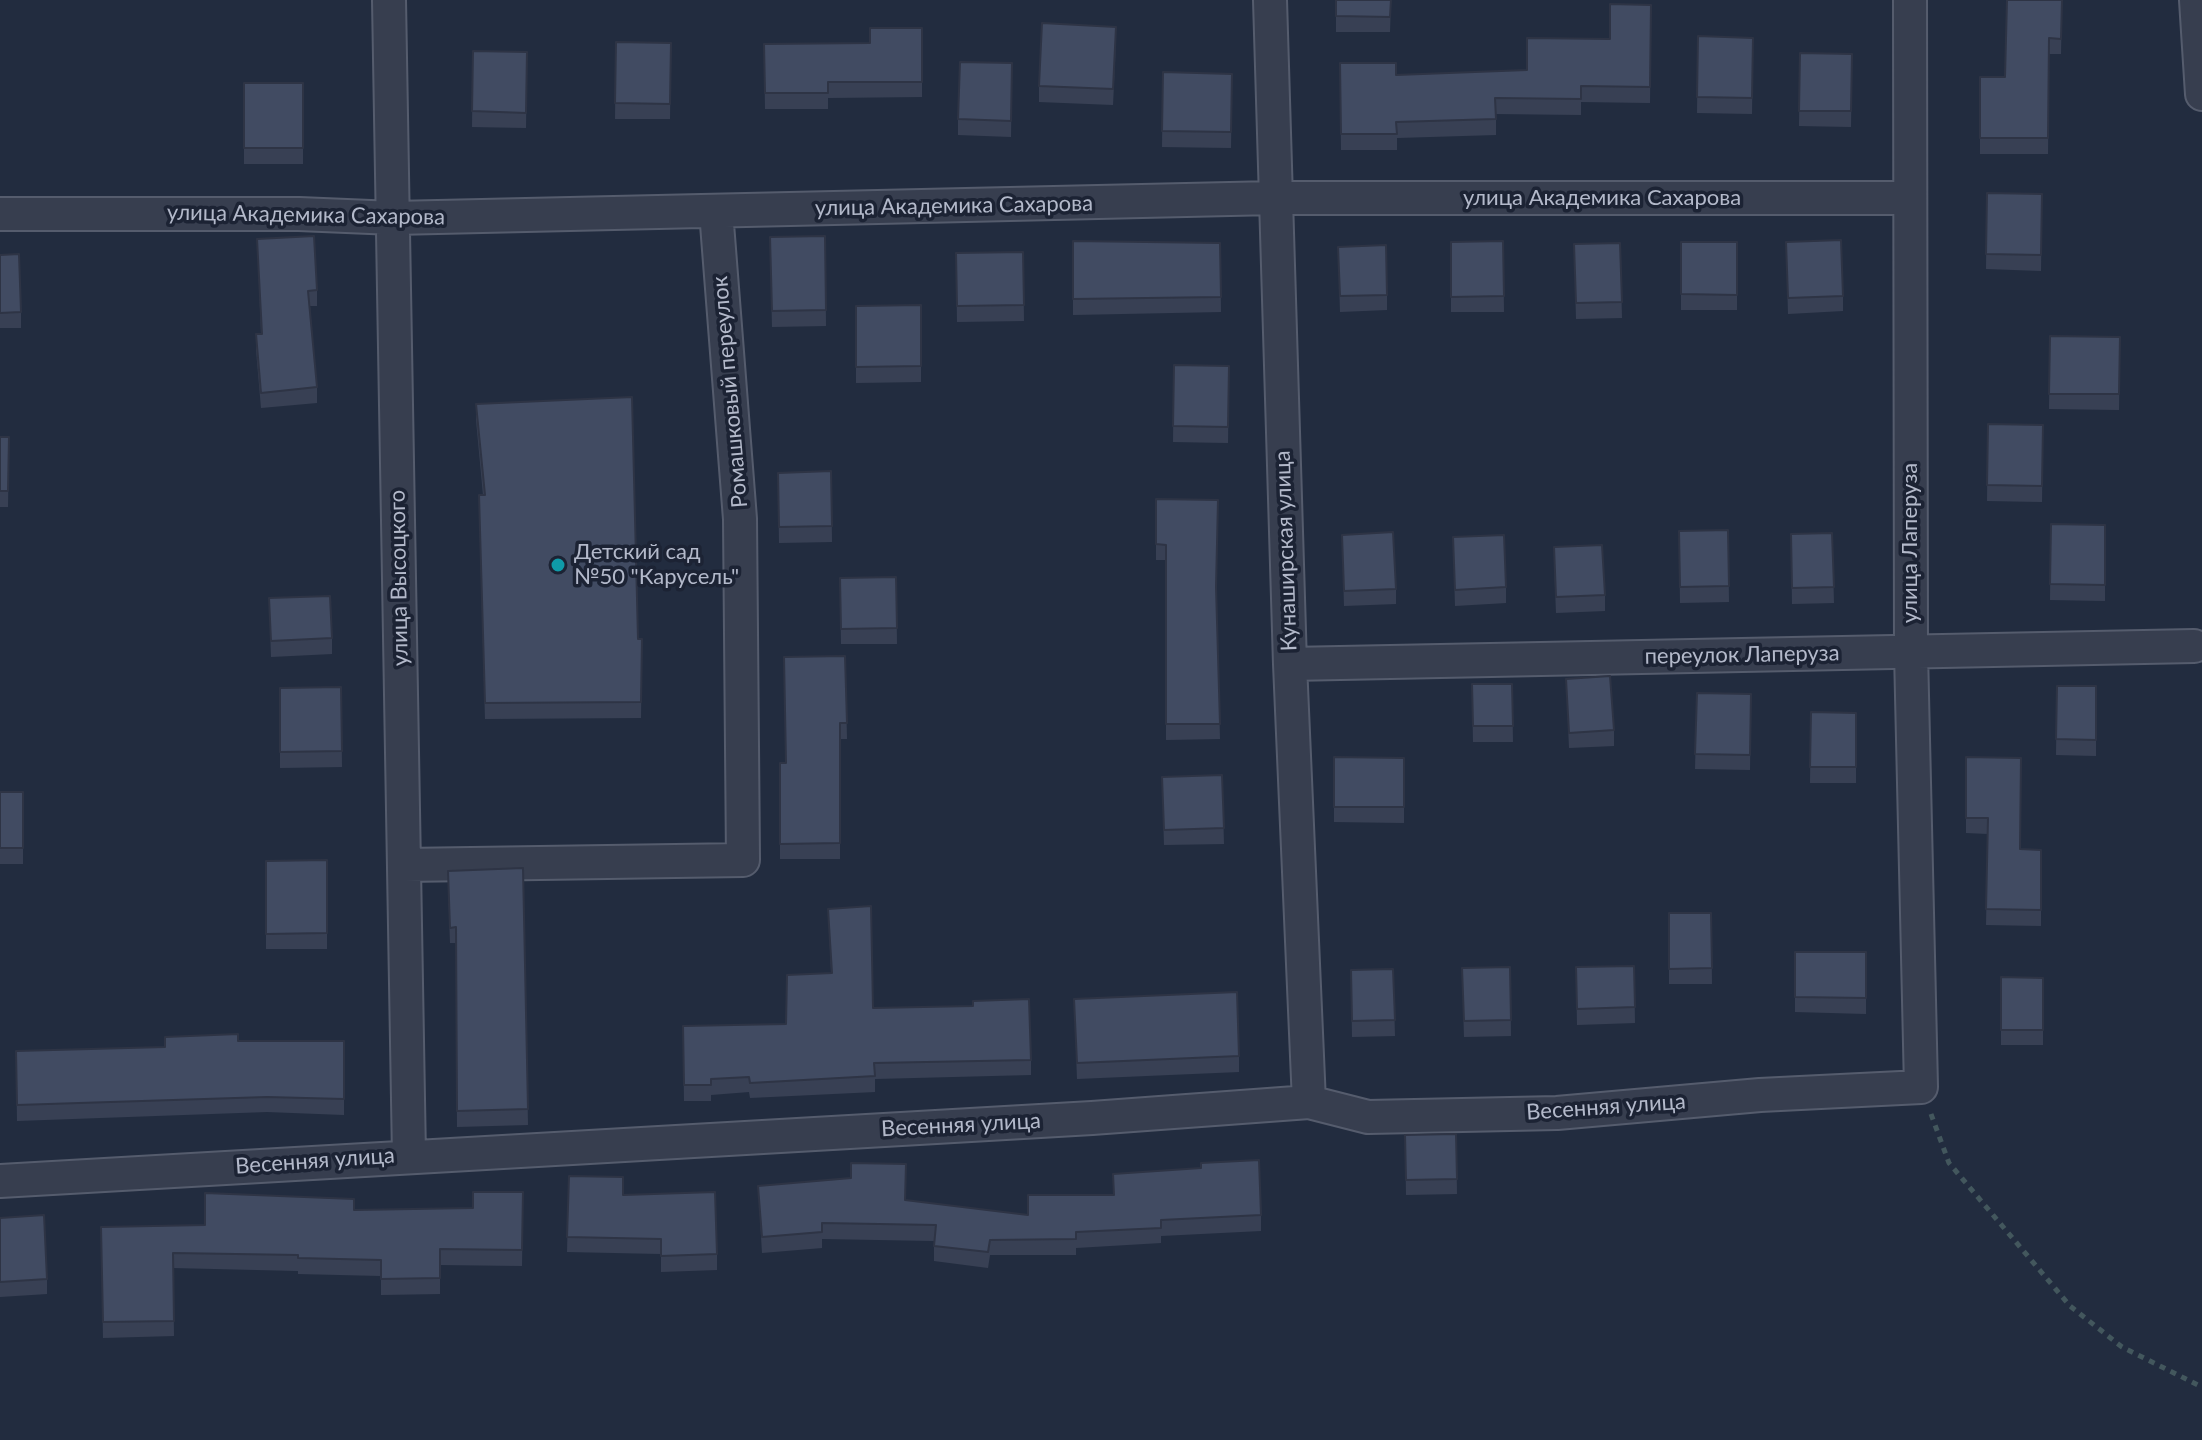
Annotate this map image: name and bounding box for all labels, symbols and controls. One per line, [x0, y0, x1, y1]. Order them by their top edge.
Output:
street label: улица Академика Сахарова [1463, 185, 1741, 211]
street label: улица Академика Сахарова [815, 190, 1093, 222]
street label: улица Академика Сахарова [167, 199, 445, 231]
street label: Ромашковый переулок [707, 275, 753, 509]
street label: Кунаширская улица [1269, 450, 1303, 652]
street label: улица Лаперуза [1897, 463, 1923, 623]
street label: улица Высоцкого [384, 490, 414, 666]
place label: Детский сад №50 "Карусель" [574, 539, 739, 590]
marker: Детский сад №50 "Карусель" [549, 556, 567, 574]
street label: переулок Лаперуза [1644, 640, 1840, 670]
street label: Весенняя улица [1525, 1088, 1687, 1126]
street label: Весенняя улица [881, 1108, 1041, 1142]
street label: Весенняя улица [234, 1142, 396, 1180]

